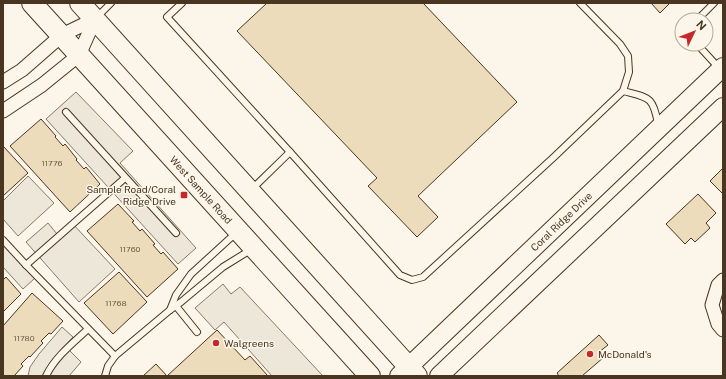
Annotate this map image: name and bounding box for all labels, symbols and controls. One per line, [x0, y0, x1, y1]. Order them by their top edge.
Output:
north arrow [674, 12, 714, 52]
text: N [694, 18, 709, 32]
street label: West Sample Road [167, 153, 235, 226]
house number: 11776 [41, 158, 63, 168]
place label: Sample Road/Coral Ridge Drive [86, 183, 176, 207]
street label: Coral Ridge Drive [528, 189, 595, 254]
marker: Sample Road/Coral Ridge Drive [179, 190, 189, 200]
house number: 11760 [120, 244, 141, 254]
house number: 11768 [105, 298, 127, 308]
house number: 11780 [13, 333, 35, 343]
place label: Walgreens [224, 337, 274, 349]
marker: Walgreens [211, 338, 221, 348]
place label: McDonald's [598, 348, 651, 360]
marker: McDonald's [585, 349, 595, 359]

